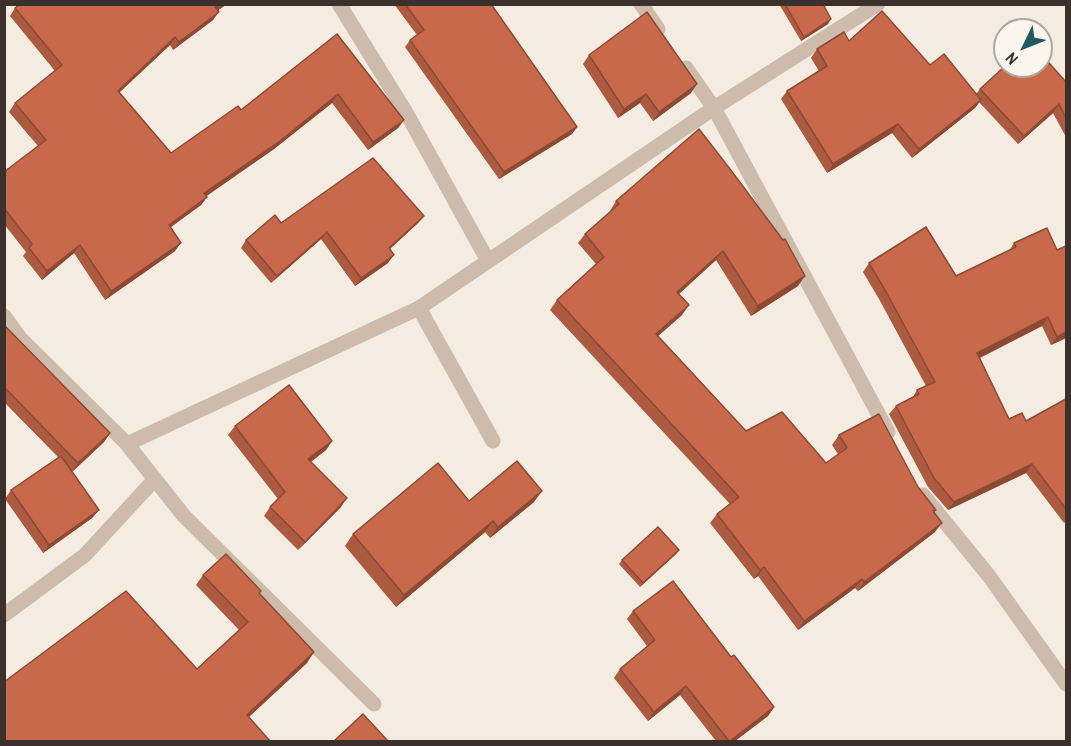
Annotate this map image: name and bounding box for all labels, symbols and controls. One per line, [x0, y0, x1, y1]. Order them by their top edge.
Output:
north arrow [993, 18, 1053, 78]
text: N [1000, 48, 1023, 70]

